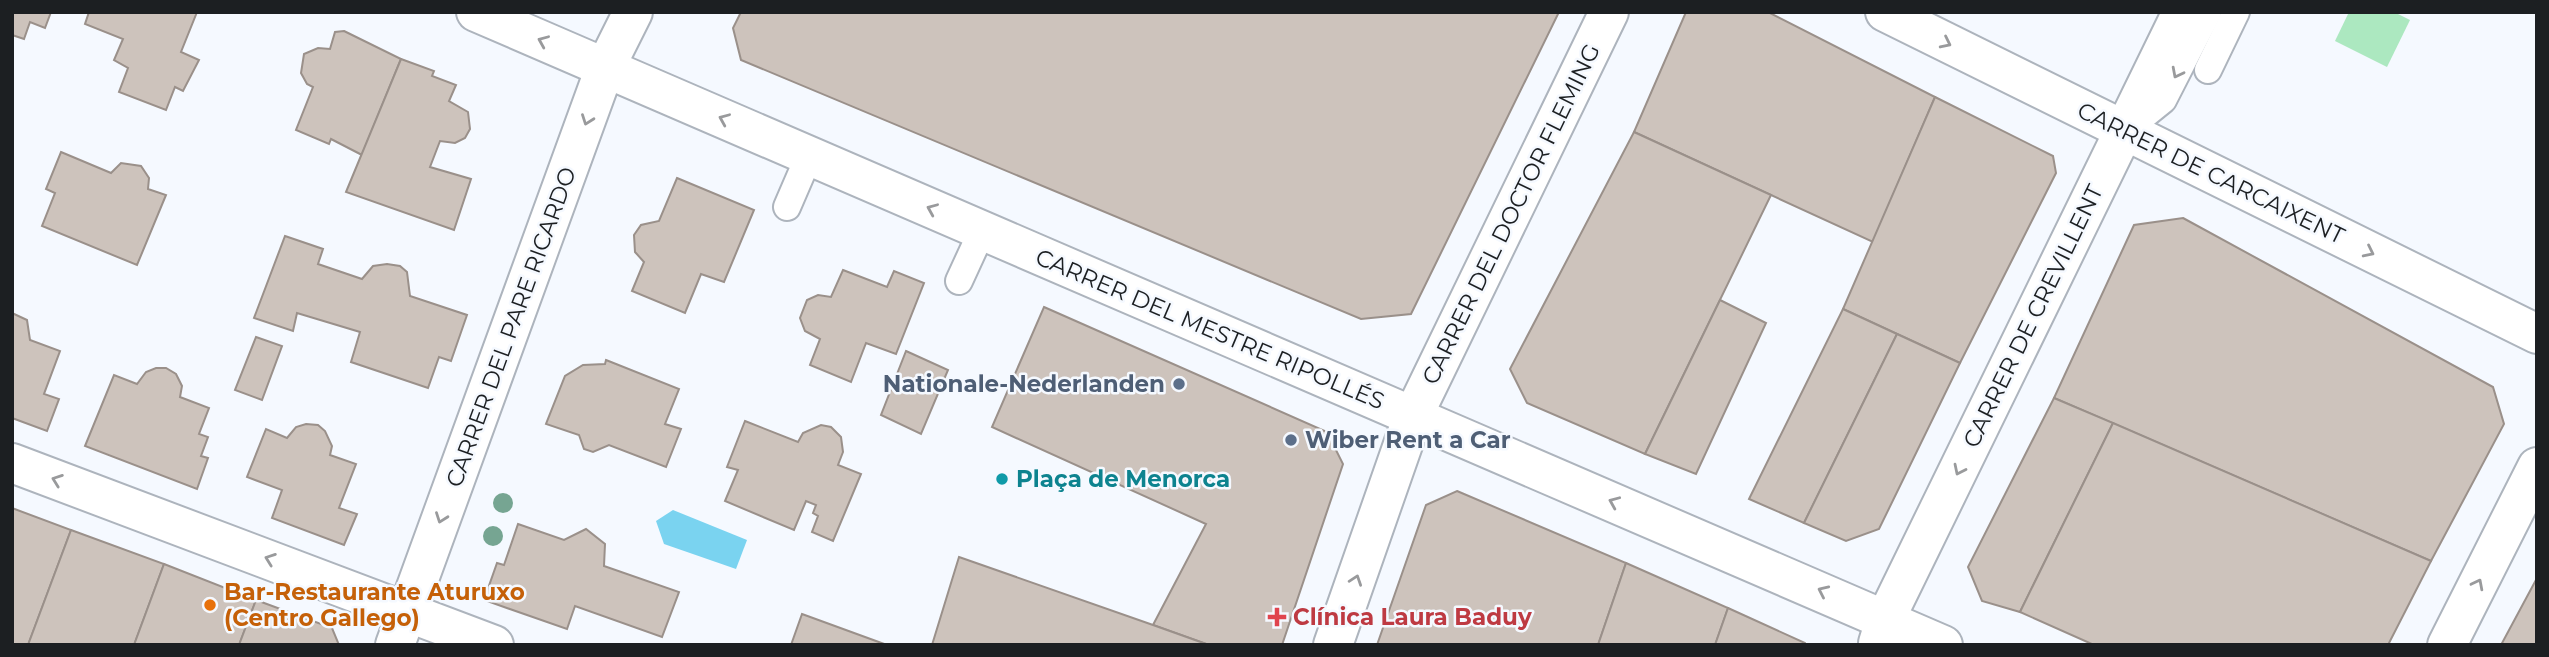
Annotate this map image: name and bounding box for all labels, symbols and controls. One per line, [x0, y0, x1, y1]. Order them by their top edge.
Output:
one-way arrow [1939, 34, 1951, 48]
one-way arrow [537, 35, 550, 49]
street label: CARRER DEL DOCTOR FLEMING [1416, 39, 1606, 389]
one-way arrow [2171, 66, 2185, 78]
street label: CARRER DE CARCAIXENT [2073, 96, 2350, 250]
one-way arrow [581, 113, 595, 125]
one-way arrow [718, 113, 731, 127]
street label: CARRER DEL PARE RICARDO [440, 163, 582, 491]
street label: CARRER DE CREVILLENT [1957, 179, 2109, 452]
one-way arrow [927, 204, 939, 218]
street label: CARRER DEL MESTRE RIPOLLÉS [1031, 243, 1389, 415]
one-way arrow [2362, 243, 2374, 257]
place label: Nationale-Nederlanden [883, 370, 1165, 398]
marker: Nationale-Nederlanden [1171, 376, 1187, 392]
place label: Wiber Rent a Car [1305, 426, 1511, 454]
marker: Wiber Rent a Car [1283, 432, 1299, 448]
one-way arrow [1953, 463, 1967, 475]
place label: Plaça de Menorca [1016, 465, 1230, 493]
marker: Plaça de Menorca [994, 471, 1010, 487]
one-way arrow [52, 474, 64, 488]
one-way arrow [1609, 496, 1622, 510]
one-way arrow [435, 511, 449, 523]
one-way arrow [265, 554, 277, 568]
one-way arrow [1348, 575, 1362, 587]
place label: Bar-Restaurante Aturuxo (Centro Gallego) [224, 578, 525, 632]
one-way arrow [2469, 579, 2483, 591]
one-way arrow [1818, 586, 1831, 600]
marker: Bar-Restaurante Aturuxo (Centro Gallego) [202, 597, 218, 613]
place label: Clínica Laura Baduy [1293, 603, 1532, 631]
marker: Clínica Laura Baduy [1267, 607, 1287, 627]

